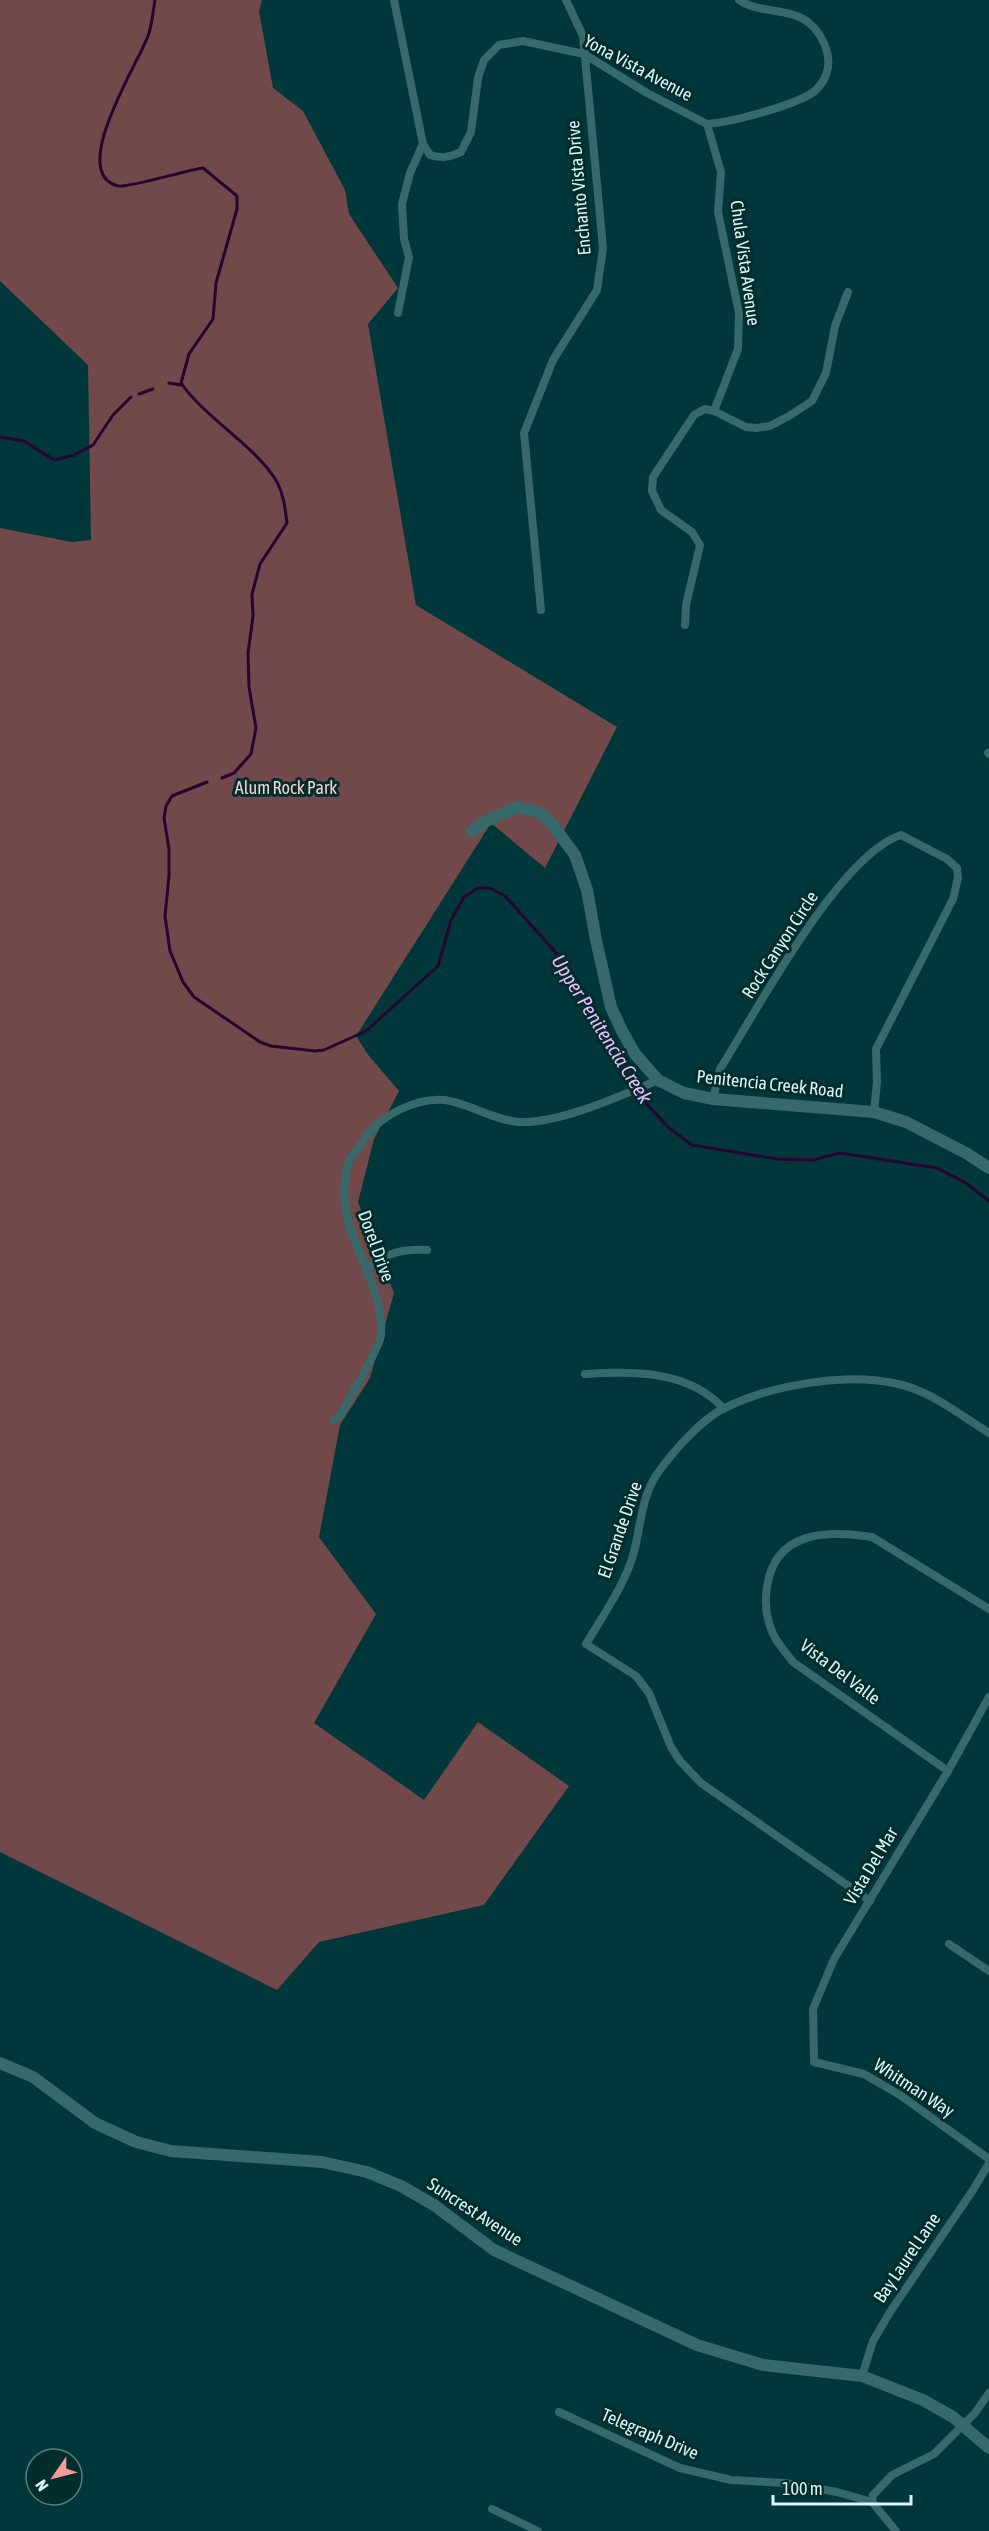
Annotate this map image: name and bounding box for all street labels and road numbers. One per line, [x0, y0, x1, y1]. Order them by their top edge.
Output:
street label: Yona Vista Avenue [580, 30, 696, 105]
street label: Enchanto Vista Drive [562, 120, 595, 256]
street label: Chula Vista Avenue [726, 199, 765, 327]
street label: Rock Canyon Circle [737, 887, 822, 1002]
street label: Penitencia Creek Road [696, 1065, 845, 1102]
street label: Dorel Drive [354, 1207, 399, 1284]
street label: El Grande Drive [593, 1479, 646, 1581]
street label: Vista Del Valle [796, 1635, 885, 1709]
street label: Vista Del Mar [839, 1823, 902, 1908]
street label: Whitman Way [870, 2054, 959, 2121]
street label: Suncrest Avenue [424, 2173, 527, 2250]
street label: Bay Laurel Lane [869, 2209, 944, 2307]
street label: Telegraph Drive [598, 2404, 702, 2463]

